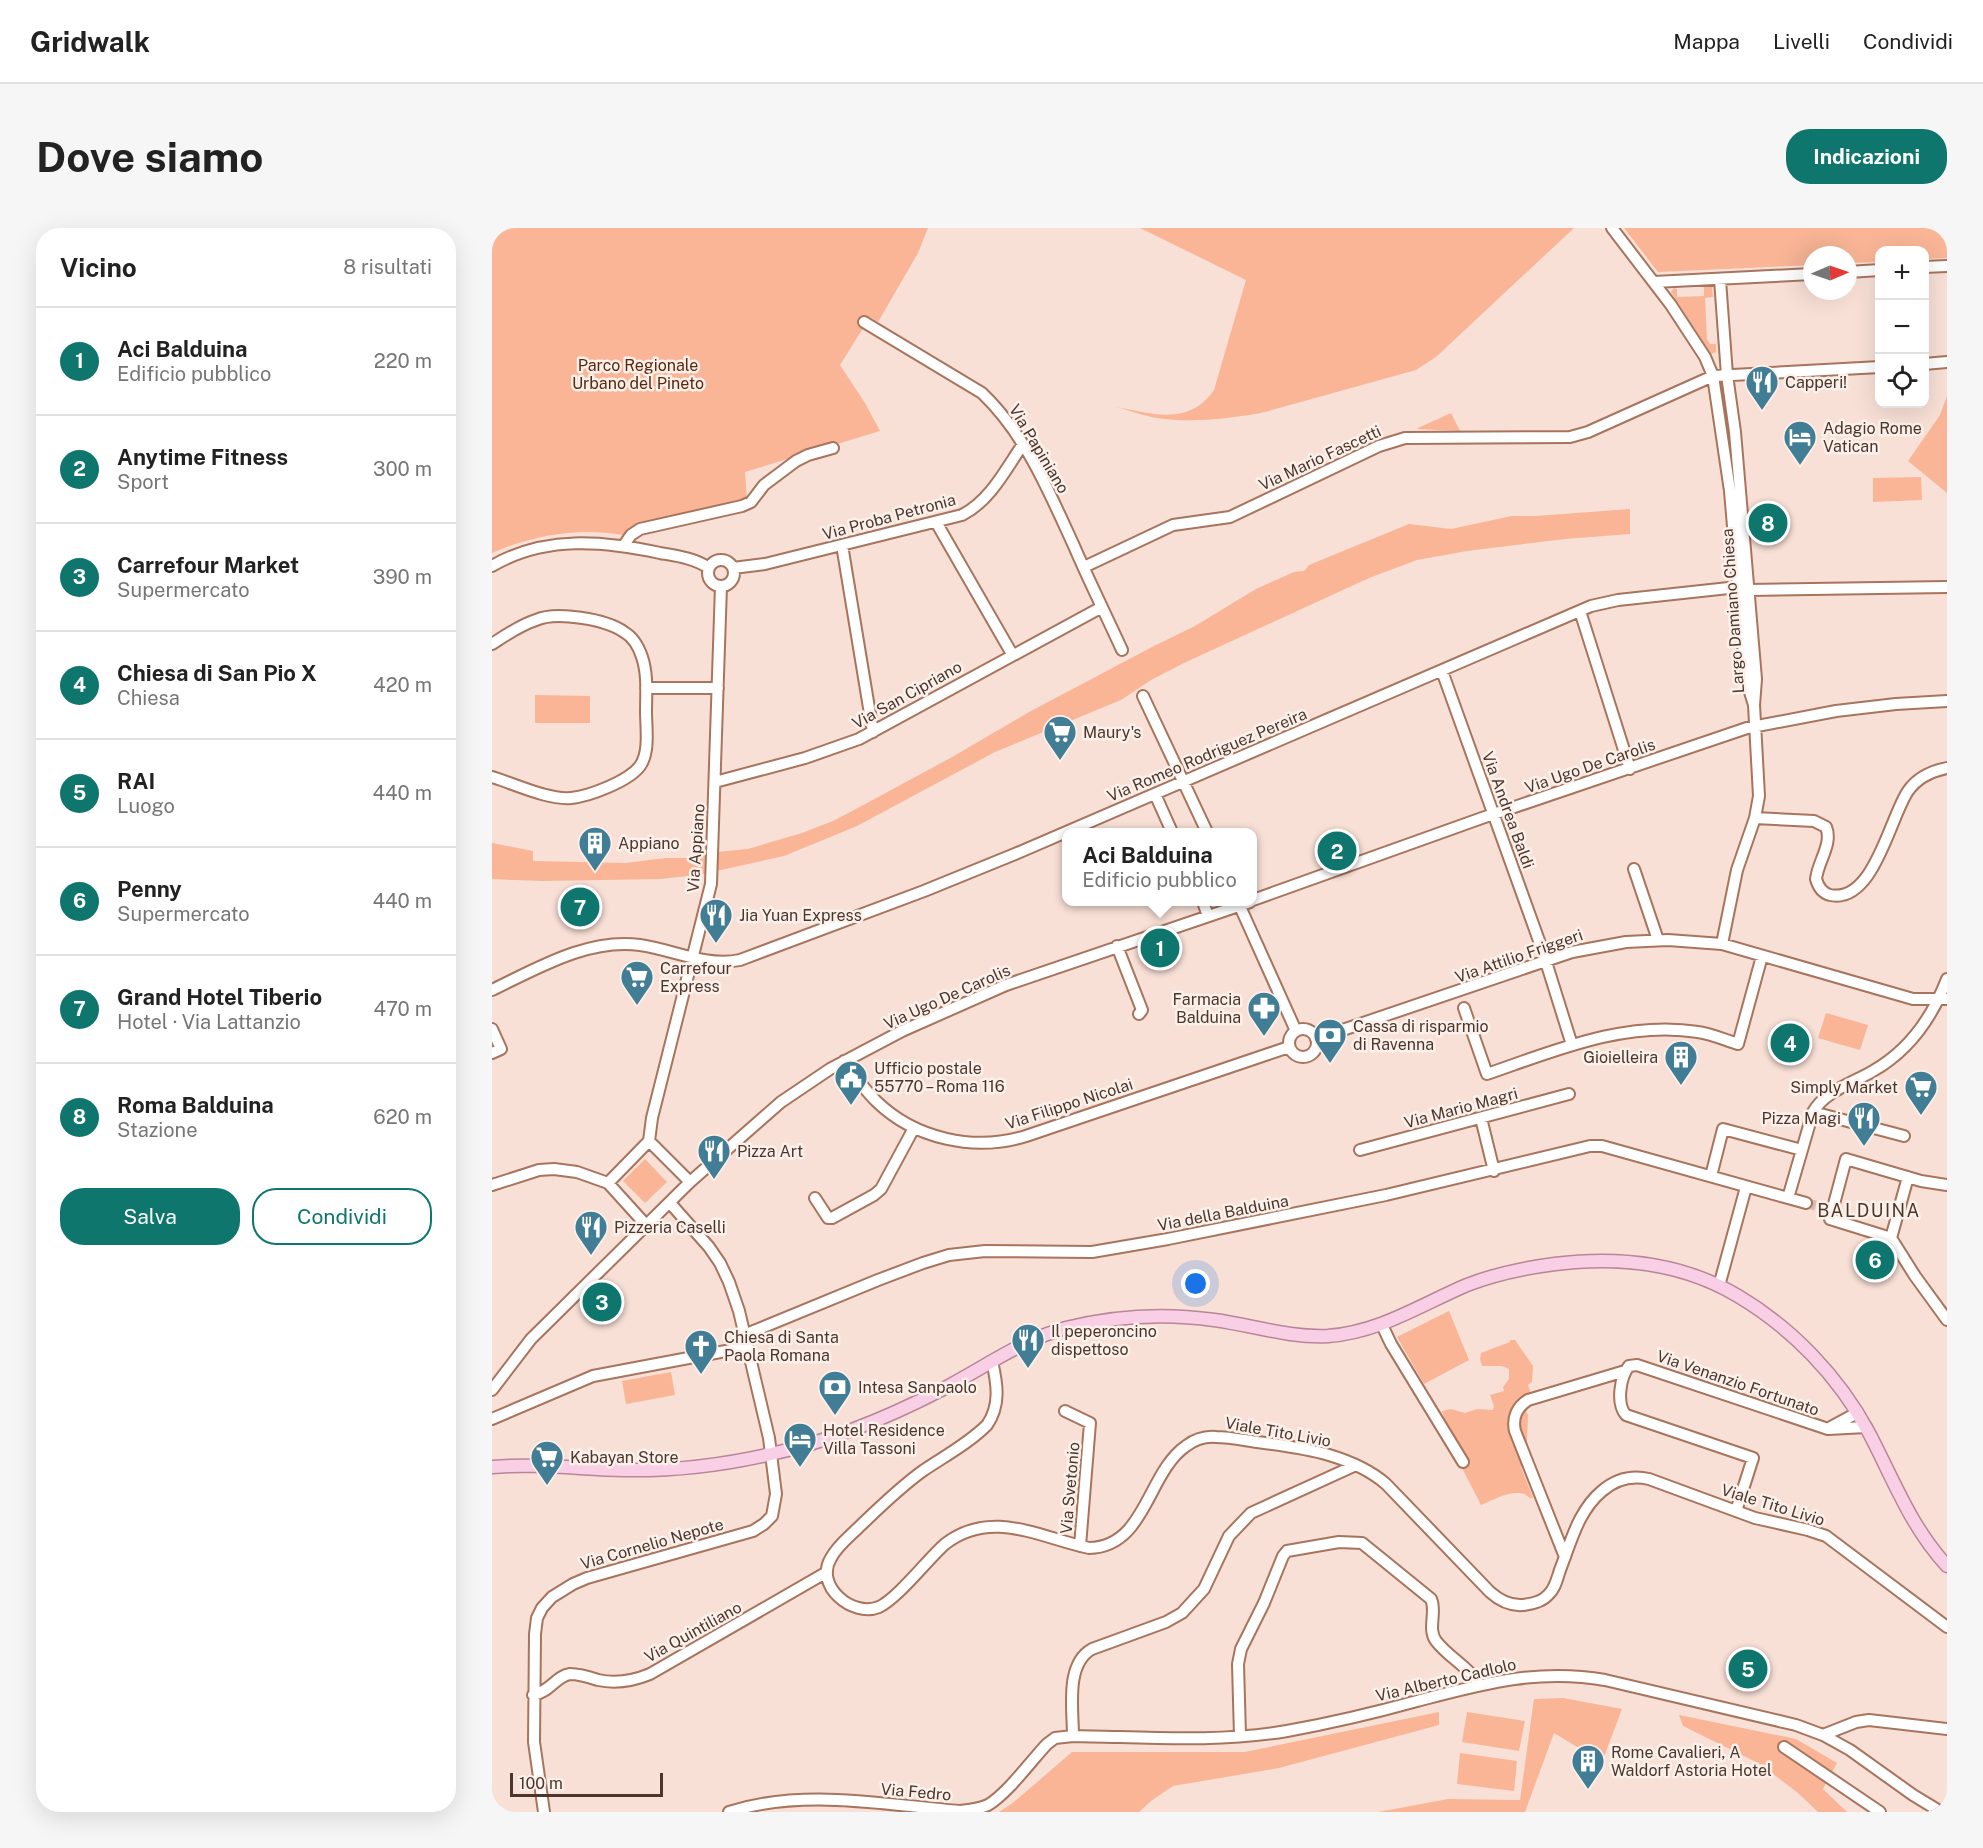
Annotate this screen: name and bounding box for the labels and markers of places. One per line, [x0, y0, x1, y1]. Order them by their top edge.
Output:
restaurant icon: Capperi! [1744, 364, 1780, 411]
place label: Capperi! [1785, 373, 1847, 392]
hotel icon: Adagio Rome Vatican [1782, 419, 1818, 466]
place label: Adagio Rome Vatican [1823, 419, 1922, 456]
pin: 8 [1748, 500, 1788, 546]
supermarket icon: Maury's [1042, 714, 1078, 761]
place label: Maury's [1083, 723, 1141, 742]
building icon: Appiano [577, 825, 613, 872]
pin: 2 [1318, 828, 1356, 874]
place label: Appiano [618, 834, 680, 853]
pin: 7 [560, 884, 599, 930]
restaurant icon: Jia Yuan Express [698, 897, 734, 944]
place label: Jia Yuan Express [739, 906, 862, 925]
pin: 1 [1140, 926, 1180, 970]
supermarket icon: Carrefour Express [619, 959, 655, 1006]
place label: Carrefour Express [660, 959, 732, 996]
place label: Farmacia Balduina [1172, 990, 1241, 1027]
pharmacy icon: Farmacia Balduina [1246, 990, 1282, 1037]
bank icon: Cassa di risparmio di Ravenna [1312, 1017, 1348, 1064]
place label: Cassa di risparmio di Ravenna [1353, 1017, 1489, 1054]
pin: 4 [1770, 1020, 1810, 1066]
building icon: Gioielleira [1663, 1039, 1699, 1086]
place label: Gioielleira [1583, 1048, 1658, 1067]
public building icon: Ufficio postale 55770 – Roma 116 [833, 1059, 869, 1106]
place label: Ufficio postale 55770 – Roma 116 [874, 1059, 1005, 1096]
supermarket icon: Simply Market [1903, 1069, 1939, 1116]
place label: Simply Market [1790, 1078, 1898, 1097]
restaurant icon: Pizza Magi [1846, 1100, 1882, 1147]
place label: Pizza Magi [1762, 1109, 1841, 1128]
restaurant icon: Pizza Art [696, 1133, 732, 1180]
place label: Pizza Art [737, 1142, 803, 1161]
restaurant icon: Pizzeria Caselli [573, 1209, 609, 1256]
place label: Pizzeria Caselli [614, 1218, 726, 1237]
pin: 6 [1856, 1238, 1894, 1282]
pin: 3 [582, 1280, 622, 1324]
restaurant icon: Il peperoncino dispettoso [1010, 1322, 1046, 1369]
place label: Il peperoncino dispettoso [1051, 1322, 1157, 1359]
church icon: Chiesa di Santa Paola Romana [683, 1328, 719, 1375]
place label: Chiesa di Santa Paola Romana [724, 1328, 839, 1365]
bank icon: Intesa Sanpaolo [817, 1369, 853, 1416]
place label: Intesa Sanpaolo [858, 1378, 977, 1397]
hotel icon: Hotel Residence Villa Tassoni [782, 1421, 818, 1468]
place label: Hotel Residence Villa Tassoni [823, 1421, 945, 1458]
supermarket icon: Kabayan Store [529, 1439, 565, 1486]
place label: Kabayan Store [570, 1448, 679, 1467]
pin: 5 [1728, 1646, 1768, 1692]
building icon: Rome Cavalieri, A Waldorf Astoria Hotel [1570, 1743, 1606, 1790]
place label: Rome Cavalieri, A Waldorf Astoria Hotel [1611, 1743, 1772, 1780]

